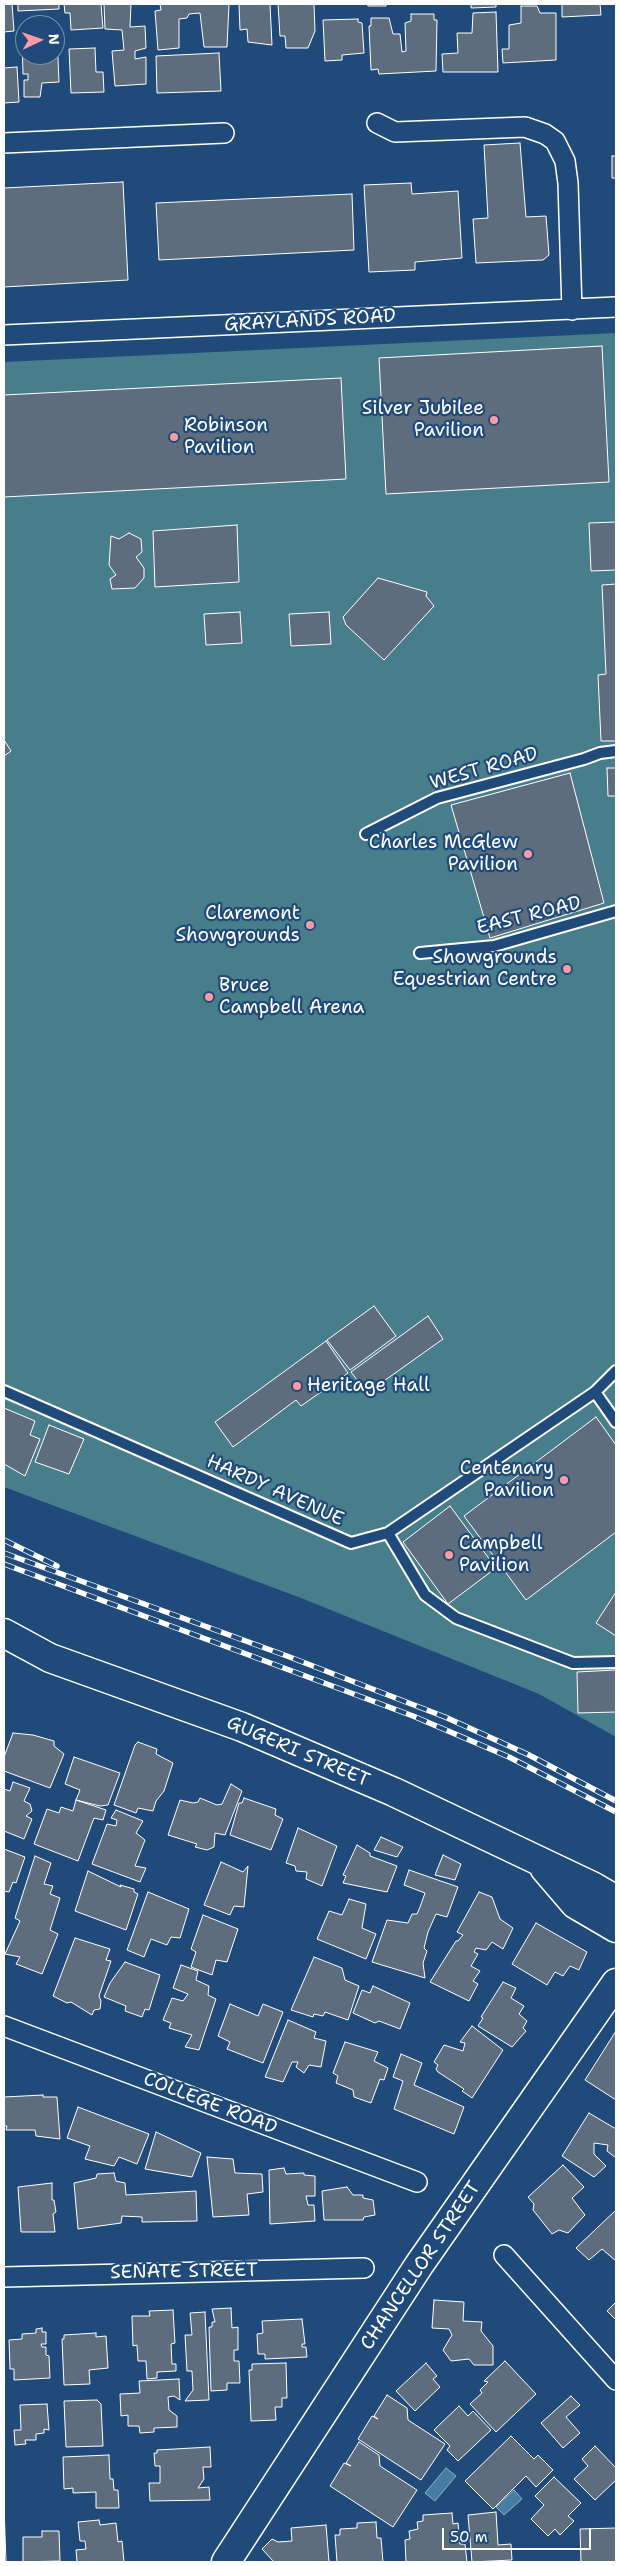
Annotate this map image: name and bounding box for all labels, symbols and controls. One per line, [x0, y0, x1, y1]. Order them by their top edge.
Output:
north arrow [15, 15, 65, 65]
text: N [45, 33, 63, 45]
street label: GRAYLANDS ROAD [224, 305, 396, 337]
place label: Silver Jubilee Pavilion [362, 398, 484, 442]
marker: Silver Jubilee Pavilion [488, 414, 500, 426]
place label: Robinson Pavilion [184, 415, 268, 459]
marker: Robinson Pavilion [168, 431, 180, 443]
street label: WEST ROAD [427, 743, 541, 795]
place label: Charles McGlew Pavilion [369, 832, 518, 876]
marker: Charles McGlew Pavilion [522, 848, 534, 860]
street label: EAST ROAD [475, 892, 583, 940]
place label: Claremont Showgrounds [176, 903, 300, 947]
marker: Claremont Showgrounds [304, 919, 316, 931]
place label: Showgrounds Equestrian Centre [393, 947, 557, 991]
marker: Showgrounds Equestrian Centre [561, 963, 573, 975]
place label: Bruce Campbell Arena [219, 975, 364, 1019]
marker: Bruce Campbell Arena [203, 991, 215, 1003]
place label: Heritage Hall [307, 1375, 430, 1397]
marker: Heritage Hall [291, 1380, 303, 1392]
street label: HARDY AVENUE [203, 1451, 347, 1531]
place label: Centenary Pavilion [460, 1458, 554, 1502]
marker: Centenary Pavilion [558, 1474, 570, 1486]
place label: Campbell Pavilion [459, 1533, 542, 1577]
marker: Campbell Pavilion [443, 1549, 455, 1561]
street label: GUGERI STREET [223, 1712, 373, 1792]
street label: COLLEGE ROAD [140, 2068, 280, 2140]
street label: CHANCELLOR STREET [356, 2177, 486, 2355]
street label: SENATE STREET [110, 2259, 258, 2285]
scale bar [445, 2518, 594, 2550]
text: 50 m [450, 2527, 488, 2547]

